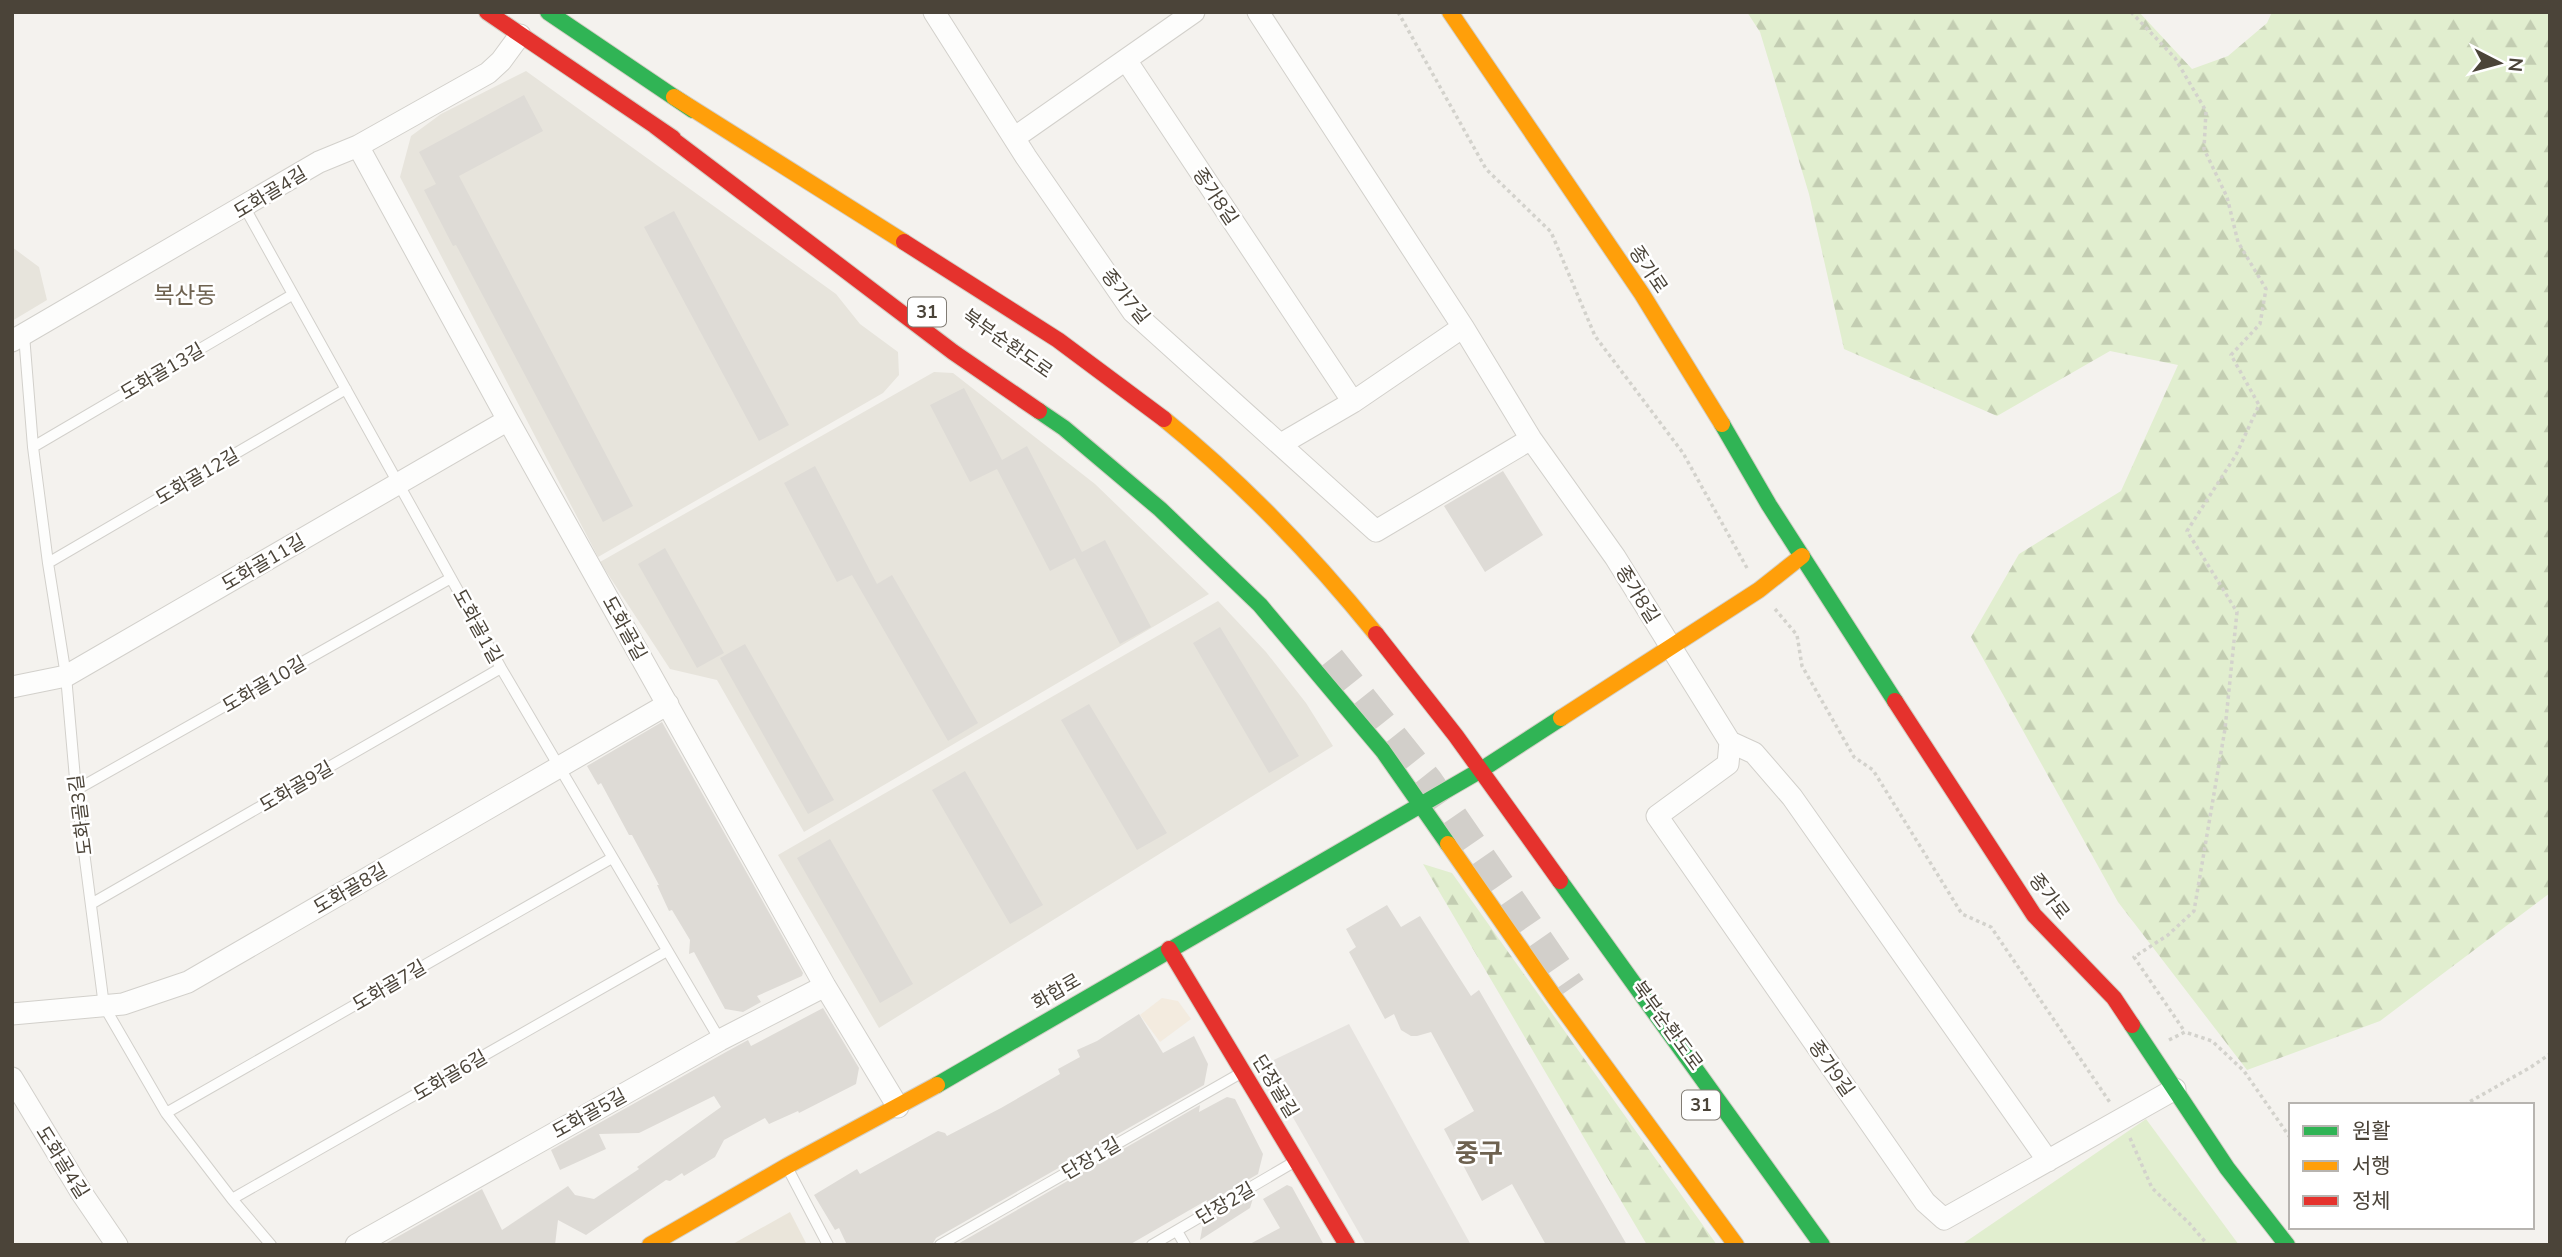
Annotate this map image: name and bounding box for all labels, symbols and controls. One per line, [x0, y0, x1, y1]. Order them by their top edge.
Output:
north arrow [2464, 28, 2534, 98]
text: N [2501, 56, 2529, 73]
street label: 도화골4길 [229, 161, 312, 225]
street label: 종가8길 [1187, 163, 1244, 230]
street label: 종가로 [1623, 241, 1674, 299]
street label: 종가7길 [1095, 264, 1155, 330]
district label: 복산동 [153, 280, 217, 311]
road number: 31 [908, 298, 946, 326]
street label: 북부순환도로 [957, 303, 1058, 385]
street label: 도화골13길 [116, 337, 209, 406]
street label: 도화골12길 [151, 442, 244, 511]
street label: 도화골11길 [217, 528, 310, 597]
street label: 종가8길 [1609, 561, 1665, 628]
street label: 도화골1길 [446, 585, 508, 668]
street label: 도화골길 [596, 592, 652, 665]
street label: 도화골10길 [218, 650, 311, 719]
street label: 도화골9길 [255, 755, 338, 818]
street label: 도화골3길 [63, 773, 99, 857]
street label: 도화골8길 [309, 857, 392, 920]
street label: 종가로 [2023, 868, 2076, 925]
street label: 도화골7길 [348, 954, 431, 1017]
street label: 화합로 [1027, 967, 1086, 1016]
street label: 북부순환도로 [1626, 976, 1709, 1076]
street label: 종가9길 [1802, 1035, 1860, 1102]
street label: 도화골6길 [409, 1044, 492, 1107]
street label: 단장골길 [1246, 1050, 1304, 1123]
street label: 도화골5길 [548, 1083, 631, 1145]
road number: 31 [1682, 1090, 1720, 1120]
legend [2289, 1103, 2534, 1229]
text: 원활 [2352, 1117, 2391, 1145]
street label: 도화골4길 [30, 1121, 95, 1204]
street label: 단장1길 [1057, 1132, 1126, 1186]
district label: 중구 [1455, 1136, 1503, 1171]
text: 서행 [2352, 1152, 2391, 1180]
street label: 단장2길 [1191, 1177, 1260, 1231]
text: 정체 [2352, 1187, 2391, 1215]

